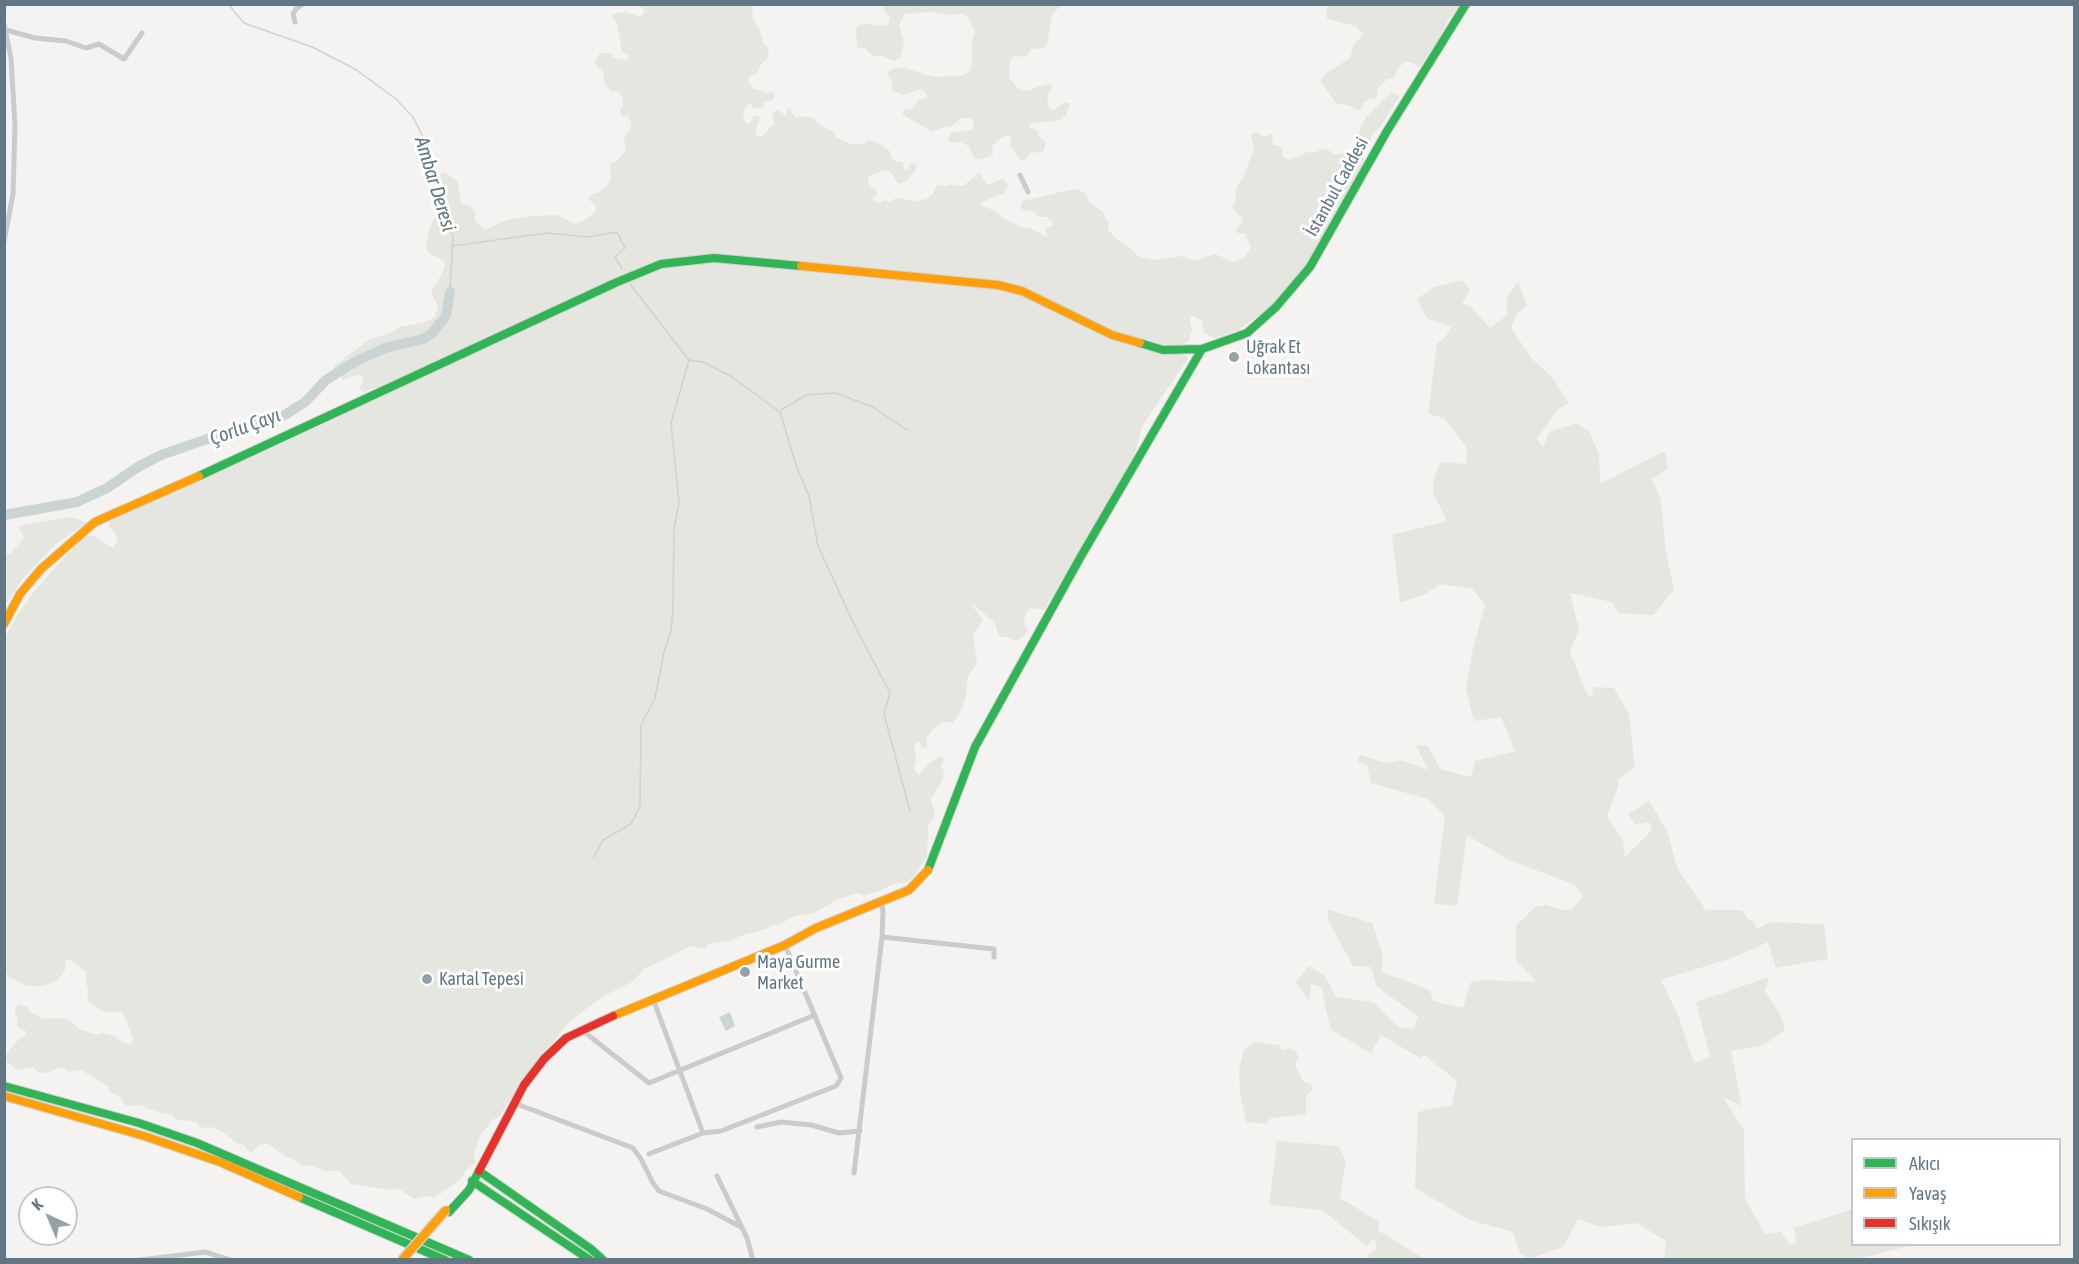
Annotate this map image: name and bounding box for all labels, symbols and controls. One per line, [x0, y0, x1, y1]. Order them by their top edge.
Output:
water label: Ambar Deresi [409, 134, 461, 234]
street label: İstanbul Caddesi [1301, 134, 1373, 240]
place label: Uğrak Et Lokantası [1246, 336, 1310, 378]
marker: Uğrak Et Lokantası [1227, 350, 1241, 364]
water label: Çorlu Çayı [207, 403, 283, 451]
place label: Maya Gurme Market [757, 951, 840, 994]
marker: Maya Gurme Market [738, 965, 752, 979]
place label: Kartal Tepesi [439, 968, 524, 990]
marker: Kartal Tepesi [420, 972, 434, 986]
legend [1851, 1138, 2061, 1246]
text: Akıcı [1909, 1153, 1940, 1174]
text: Yavaş [1909, 1183, 1946, 1204]
north arrow [18, 1186, 78, 1246]
text: K [28, 1195, 46, 1214]
text: Sıkışık [1909, 1213, 1951, 1234]

